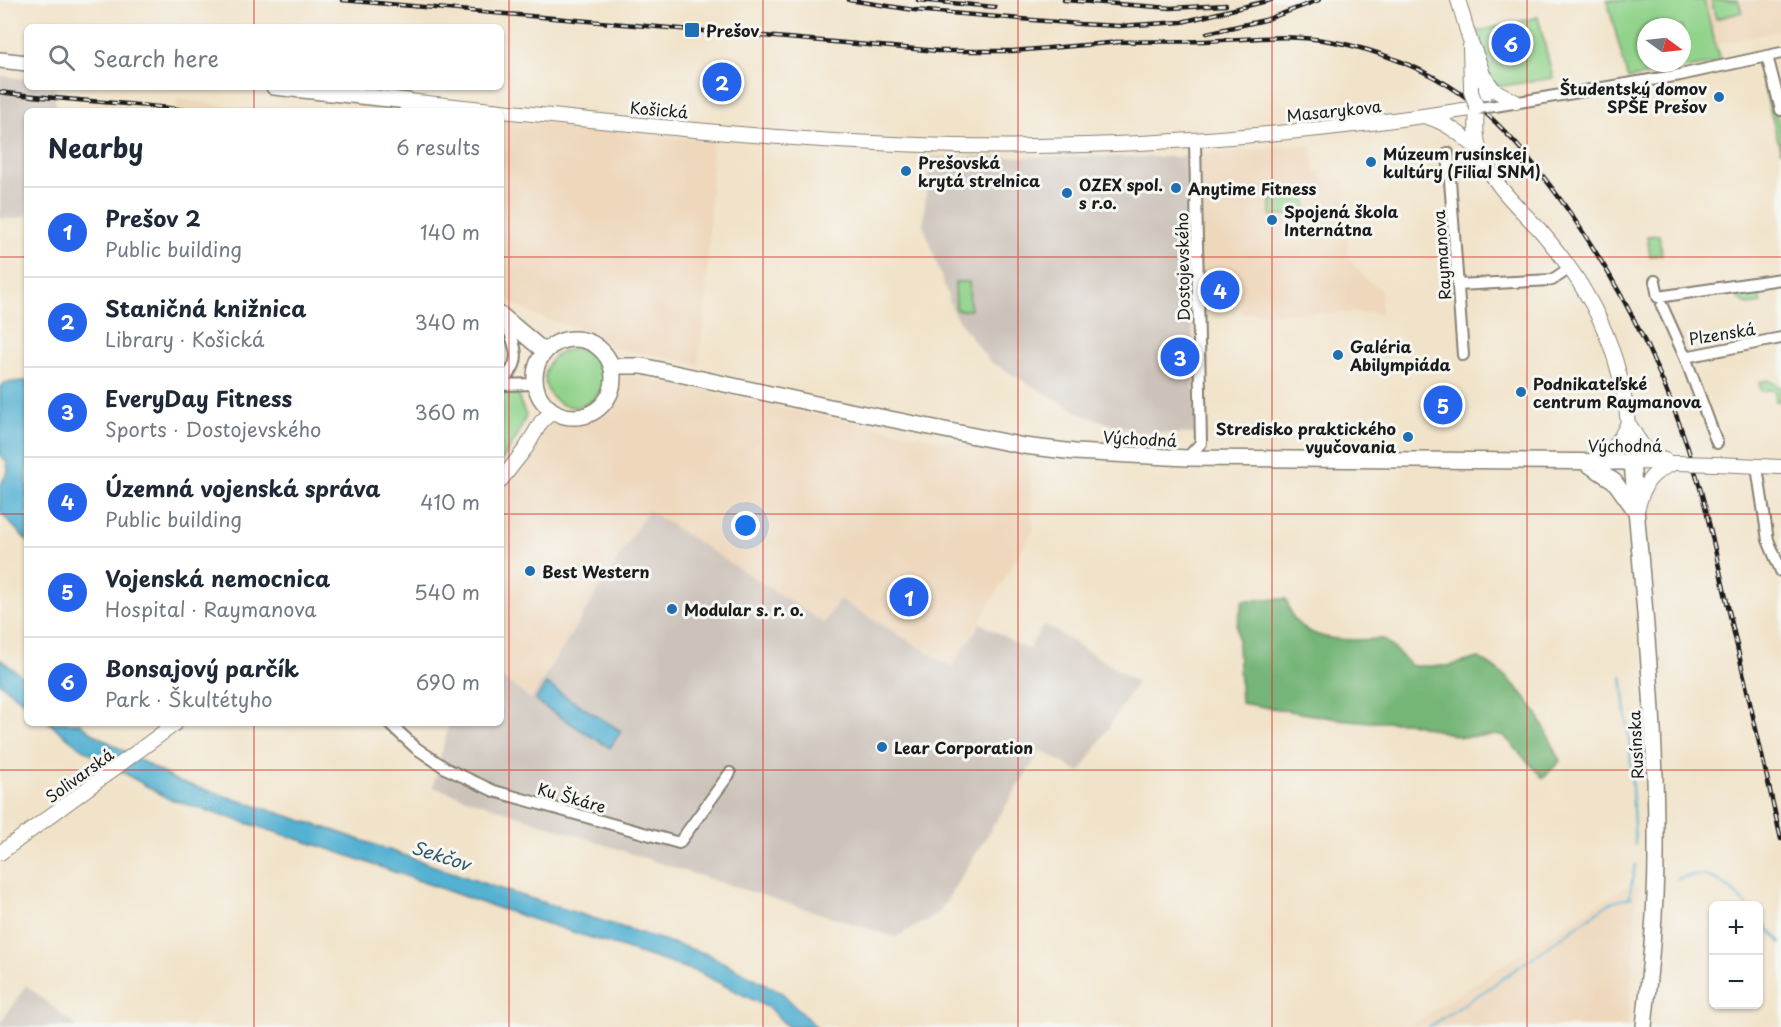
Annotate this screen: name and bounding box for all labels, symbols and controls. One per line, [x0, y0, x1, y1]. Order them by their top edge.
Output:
place label: Prešov [706, 18, 759, 42]
north arrow [1637, 18, 1691, 72]
pin: 6 [1492, 20, 1530, 66]
marker: Prešov [683, 21, 701, 39]
search box [24, 24, 504, 90]
icon: search [45, 41, 78, 74]
text: Search here [93, 41, 219, 74]
pin: 2 [702, 60, 742, 104]
place label: Študentský domov SPŠE Prešov [1560, 76, 1707, 118]
marker: Študentský domov SPŠE Prešov [1712, 90, 1726, 104]
street label: Masarykova [1285, 93, 1383, 127]
street label: Košická [629, 95, 689, 123]
text: Nearby [48, 128, 143, 167]
text: 6 results [396, 132, 480, 162]
place label: Múzeum rusínskej kultúry (Filial SNM) [1383, 141, 1541, 183]
place label: Prešovská krytá strelnica [918, 150, 1040, 192]
marker: Múzeum rusínskej kultúry (Filial SNM) [1364, 155, 1378, 169]
marker: Prešovská krytá strelnica [899, 164, 913, 178]
place label: OZEX spol. s r.o. [1079, 172, 1163, 214]
place label: Anytime Fitness [1188, 176, 1317, 200]
marker: Anytime Fitness [1169, 181, 1183, 195]
marker: OZEX spol. s r.o. [1060, 186, 1074, 200]
place label: Spojená škola Internátna [1284, 199, 1398, 241]
text: Prešov 2 [105, 201, 201, 234]
street label: Raymanova [1426, 209, 1456, 301]
street label: Dostojevského [1169, 212, 1195, 322]
marker: Spojená škola Internátna [1265, 213, 1279, 227]
text: 1 [63, 217, 72, 247]
text: 140 m [420, 217, 480, 247]
text: Public building [105, 234, 242, 264]
pin: 4 [1200, 268, 1240, 312]
text: Staničná knižnica [105, 291, 307, 324]
text: 2 [60, 307, 75, 337]
text: 340 m [415, 307, 480, 337]
street label: Plzenská [1687, 316, 1757, 350]
text: Library · Košická [105, 324, 264, 354]
pin: 3 [1160, 334, 1200, 380]
place label: Galéria Abilympiáda [1349, 334, 1451, 376]
marker: Galéria Abilympiáda [1331, 348, 1345, 362]
place label: Podnikateľské centrum Raymanova [1533, 371, 1702, 413]
text: EveryDay Fitness [105, 381, 292, 414]
pin: 5 [1424, 382, 1462, 428]
marker: Podnikateľské centrum Raymanova [1514, 385, 1528, 399]
text: 3 [61, 397, 74, 427]
text: 360 m [414, 397, 480, 427]
text: Sports · Dostojevského [105, 414, 321, 444]
place label: Stredisko praktického vyučovania [1216, 416, 1396, 458]
street label: Východná [1102, 424, 1178, 452]
marker: Stredisko praktického vyučovania [1401, 430, 1415, 444]
street label: Východná [1588, 433, 1662, 457]
text: Územná vojenská správa [105, 471, 381, 504]
text: 4 [61, 487, 74, 517]
text: 410 m [420, 487, 480, 517]
text: Public building [105, 504, 242, 534]
your location [731, 511, 760, 540]
place label: Best Western [542, 559, 650, 583]
text: Vojenská nemocnica [105, 561, 330, 594]
marker: Best Western [523, 564, 537, 578]
pin: 1 [890, 574, 928, 620]
text: 5 [61, 577, 74, 607]
text: 540 m [414, 577, 480, 607]
text: Hospital · Raymanova [105, 594, 317, 624]
place label: Modular s. r. o. [684, 597, 804, 621]
marker: Modular s. r. o. [665, 602, 679, 616]
text: Bonsajový parčík [105, 651, 299, 684]
text: 6 [60, 667, 75, 697]
text: 690 m [416, 667, 480, 697]
text: Park · Škultétyho [105, 684, 273, 714]
street label: Rusínska [1621, 710, 1649, 780]
place label: Lear Corporation [894, 735, 1033, 759]
marker: Lear Corporation [875, 740, 889, 754]
street label: Solivarská [40, 742, 118, 808]
street label: Ku Škáre [535, 776, 609, 818]
water label: Sekčov [408, 833, 476, 878]
map controls [1709, 901, 1763, 1009]
button: + [1709, 901, 1763, 955]
button: − [1709, 955, 1763, 1009]

